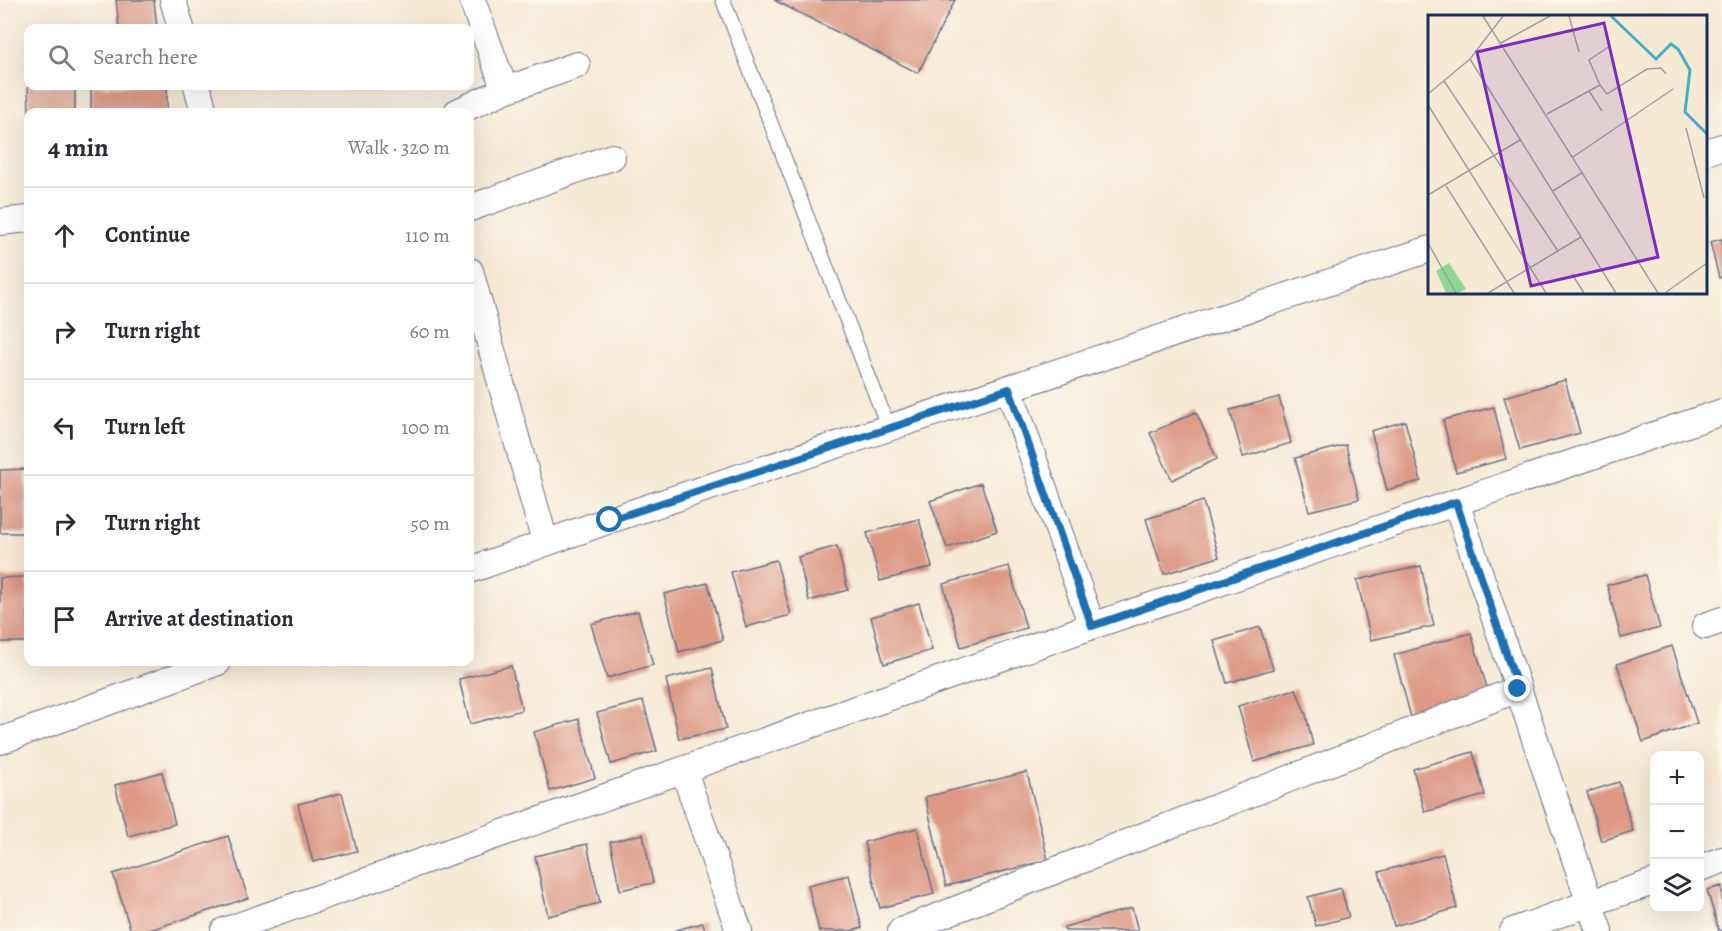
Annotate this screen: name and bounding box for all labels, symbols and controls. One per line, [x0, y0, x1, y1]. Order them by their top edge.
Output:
inset map [1428, 15, 1707, 294]
search box [24, 24, 474, 90]
icon: search [45, 41, 78, 74]
text: Search here [93, 42, 198, 72]
text: 4 min [48, 130, 109, 165]
text: Walk · 320 m [348, 134, 450, 161]
icon: ahead [48, 219, 81, 252]
text: Continue [105, 220, 190, 250]
text: 110 m [405, 222, 450, 249]
icon: right [48, 315, 81, 348]
text: Turn right [105, 316, 201, 346]
text: 60 m [410, 318, 450, 345]
icon: left [48, 411, 81, 444]
text: Turn left [105, 412, 185, 442]
text: 100 m [401, 414, 450, 441]
route start [596, 506, 622, 532]
icon: right [48, 507, 81, 540]
text: Turn right [105, 508, 201, 538]
text: 50 m [410, 510, 450, 537]
icon: arrive [48, 603, 81, 636]
text: Arrive at destination [105, 604, 294, 634]
route end [1504, 675, 1530, 701]
map controls [1650, 751, 1704, 913]
button: + [1650, 751, 1704, 805]
button: − [1650, 805, 1704, 859]
button: layers [1650, 859, 1704, 913]

